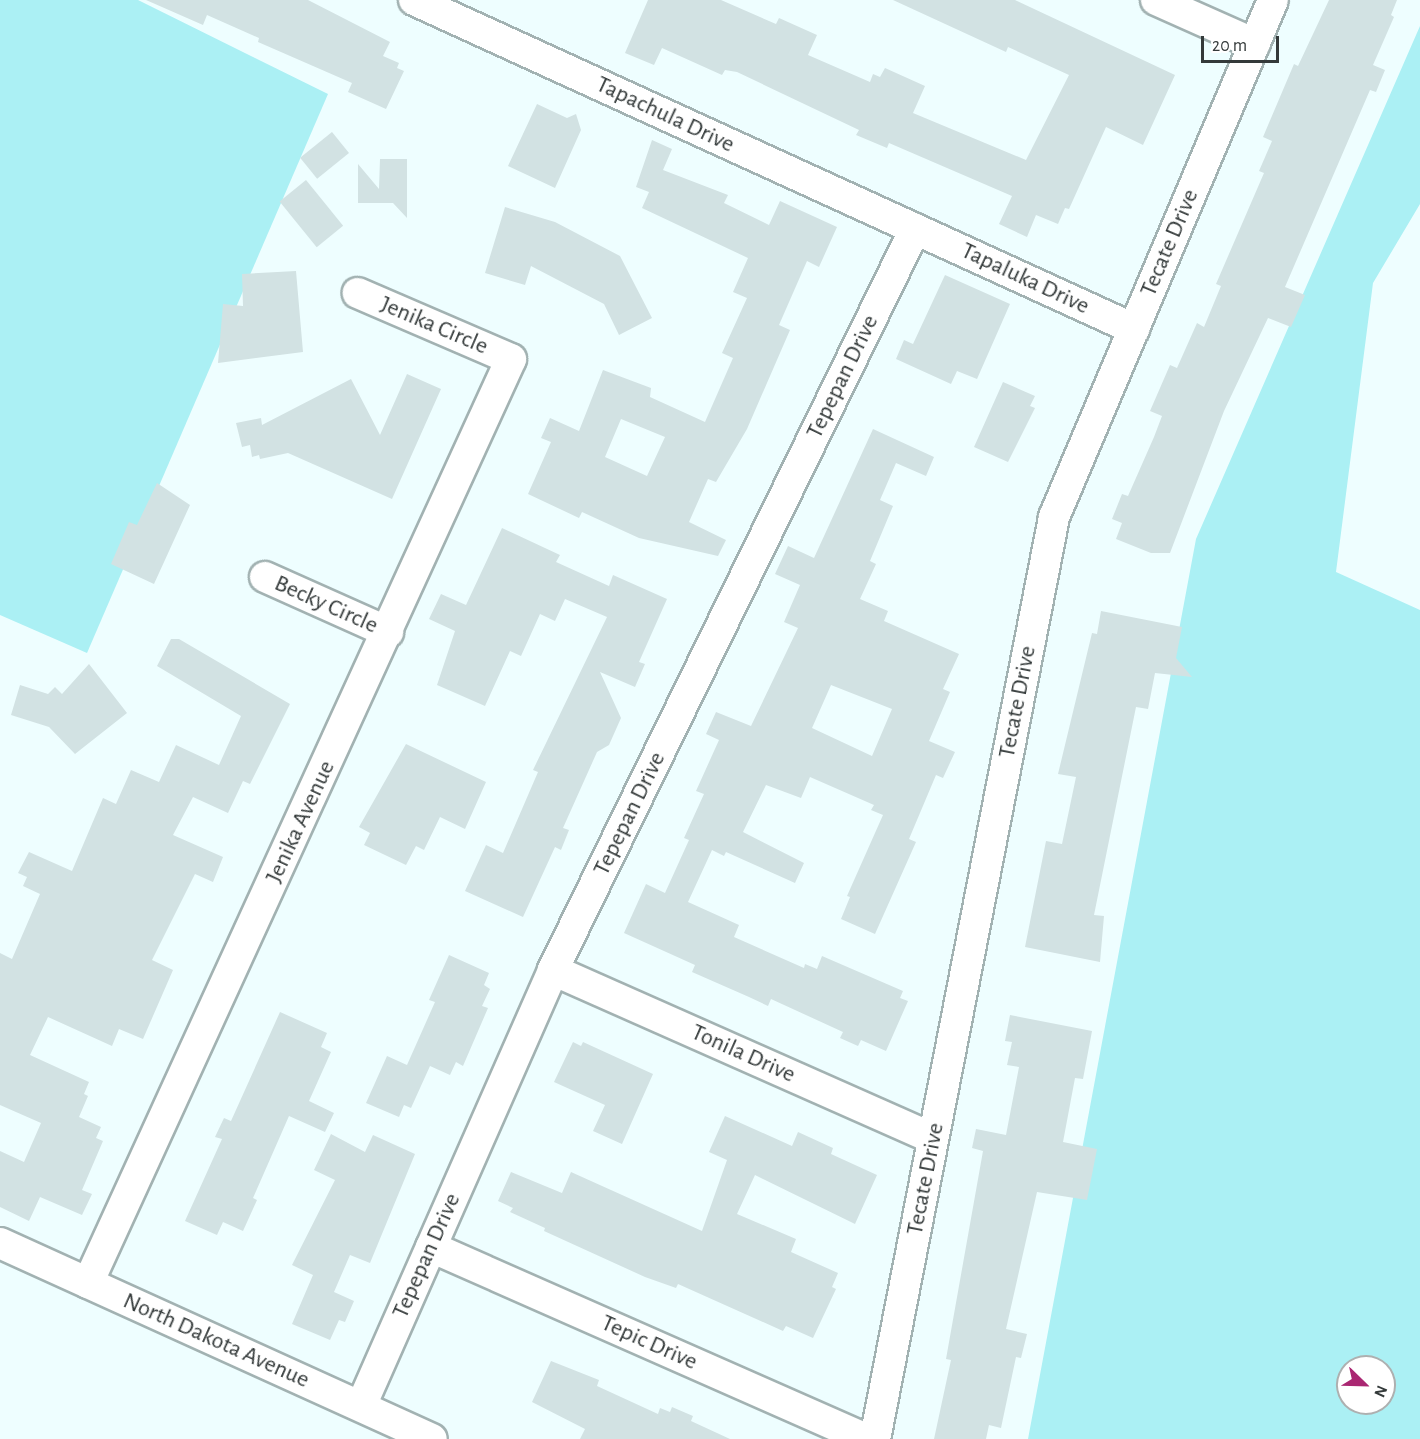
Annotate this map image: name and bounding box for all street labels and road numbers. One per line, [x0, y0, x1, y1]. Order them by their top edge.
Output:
street label: Tapachula Drive [591, 70, 739, 160]
street label: Tecate Drive [1135, 185, 1205, 301]
street label: Tapaluka Drive [956, 237, 1094, 321]
street label: Jenika Circle [376, 290, 492, 362]
street label: Tepepan Drive [801, 311, 885, 443]
street label: Becky Circle [270, 569, 382, 641]
street label: Tecate Drive [993, 643, 1043, 761]
street label: Tepepan Drive [588, 748, 672, 880]
street label: Jenika Avenue [260, 756, 342, 888]
street label: Tonila Drive [687, 1018, 799, 1090]
street label: Tecate Drive [901, 1120, 951, 1238]
street label: Tepepan Drive [387, 1189, 467, 1323]
street label: North Dakota Avenue [118, 1287, 314, 1395]
street label: Tepic Drive [596, 1309, 702, 1377]

